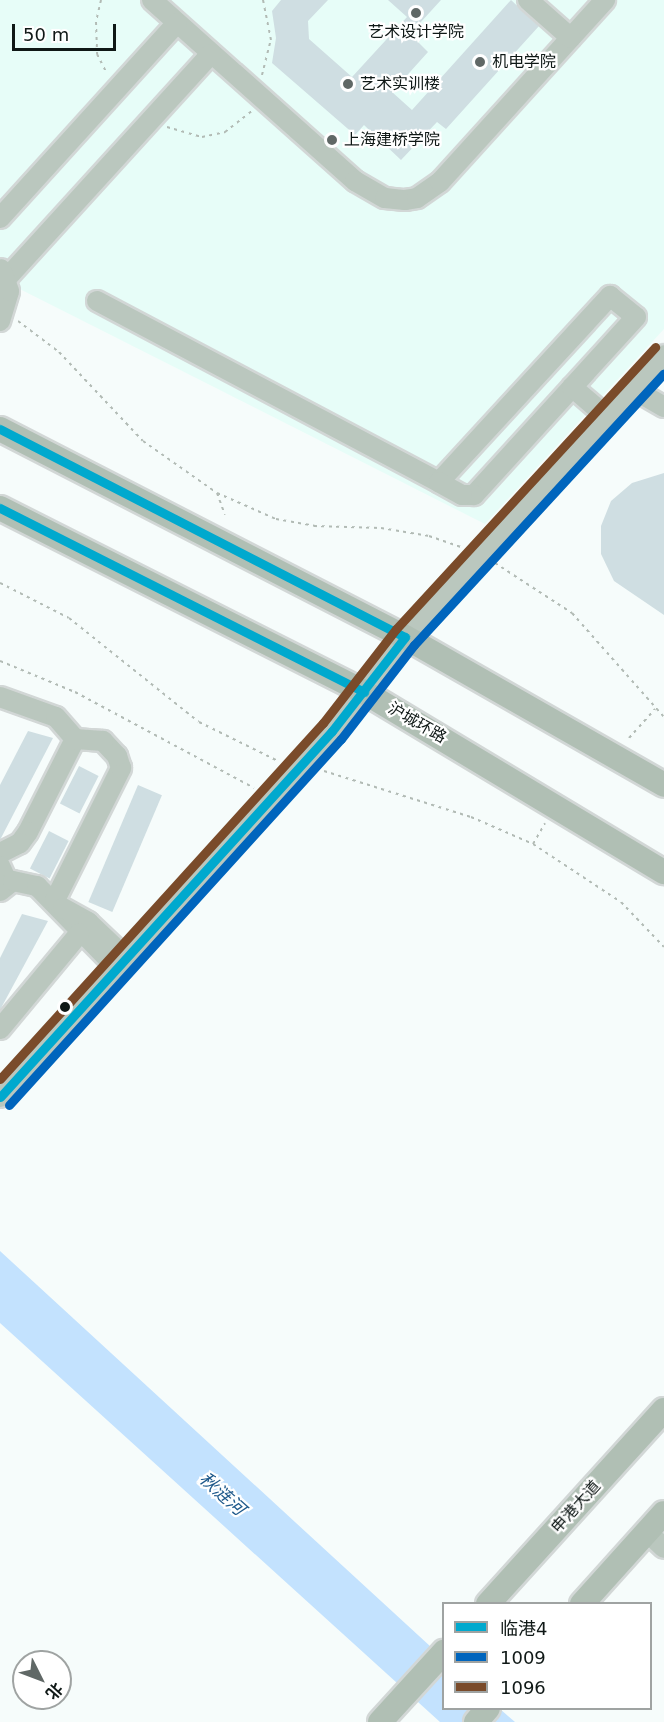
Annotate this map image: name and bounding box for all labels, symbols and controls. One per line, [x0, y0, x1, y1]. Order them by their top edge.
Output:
marker: 艺术设计学院 [409, 6, 423, 20]
scale bar [15, 12, 118, 50]
place label: 艺术设计学院 [368, 22, 464, 42]
text: 50 m [23, 24, 69, 45]
place label: 机电学院 [492, 52, 556, 72]
marker: 机电学院 [473, 55, 487, 69]
place label: 艺术实训楼 [360, 74, 440, 94]
marker: 艺术实训楼 [341, 77, 355, 91]
place label: 上海建桥学院 [344, 130, 440, 150]
marker: 上海建桥学院 [325, 133, 339, 147]
street label: 沪城环路 [384, 699, 450, 747]
unlabelled marker [59, 1001, 71, 1013]
water label: 秋涟河 [195, 1468, 249, 1520]
street label: 申港大道 [547, 1477, 605, 1537]
legend [442, 1602, 652, 1710]
text: 临港4 [500, 1618, 547, 1639]
text: 1009 [500, 1647, 546, 1668]
north arrow [12, 1650, 72, 1710]
text: 1096 [500, 1677, 546, 1698]
text: 北 [42, 1679, 67, 1703]

